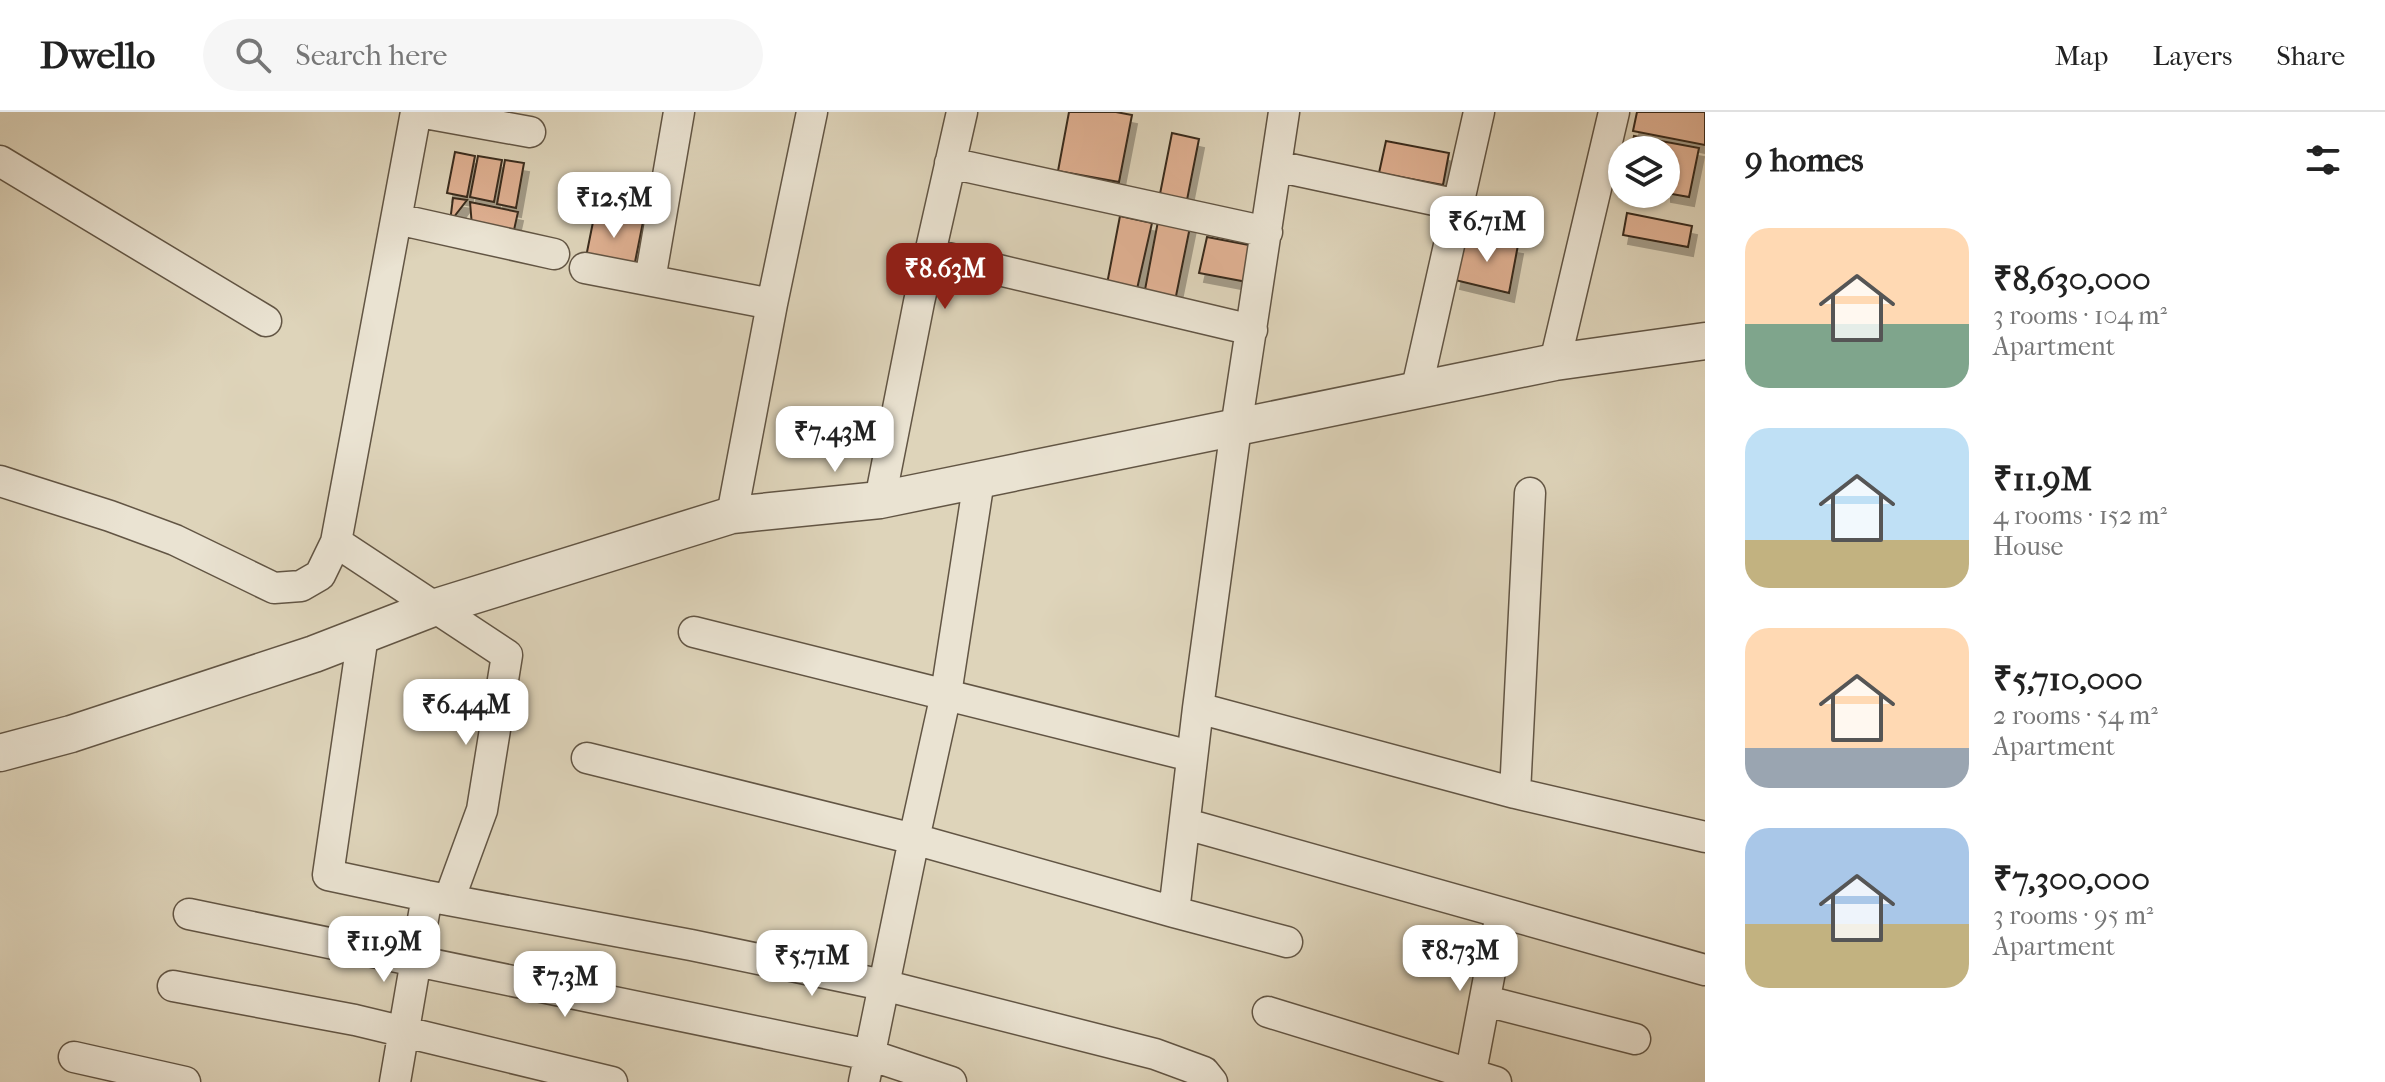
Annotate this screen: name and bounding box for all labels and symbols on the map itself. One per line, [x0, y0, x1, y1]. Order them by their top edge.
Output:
pin: ₹12.5M [549, 172, 679, 240]
pin: ₹6.71M [1422, 196, 1552, 264]
pin: ₹8.63M [880, 243, 1010, 311]
pin: ₹7.43M [770, 406, 900, 474]
pin: ₹6.44M [401, 679, 531, 747]
pin: ₹11.9M [319, 916, 449, 984]
pin: ₹8.73M [1395, 925, 1525, 993]
pin: ₹5.71M [747, 930, 877, 998]
pin: ₹7.3M [509, 951, 621, 1019]

